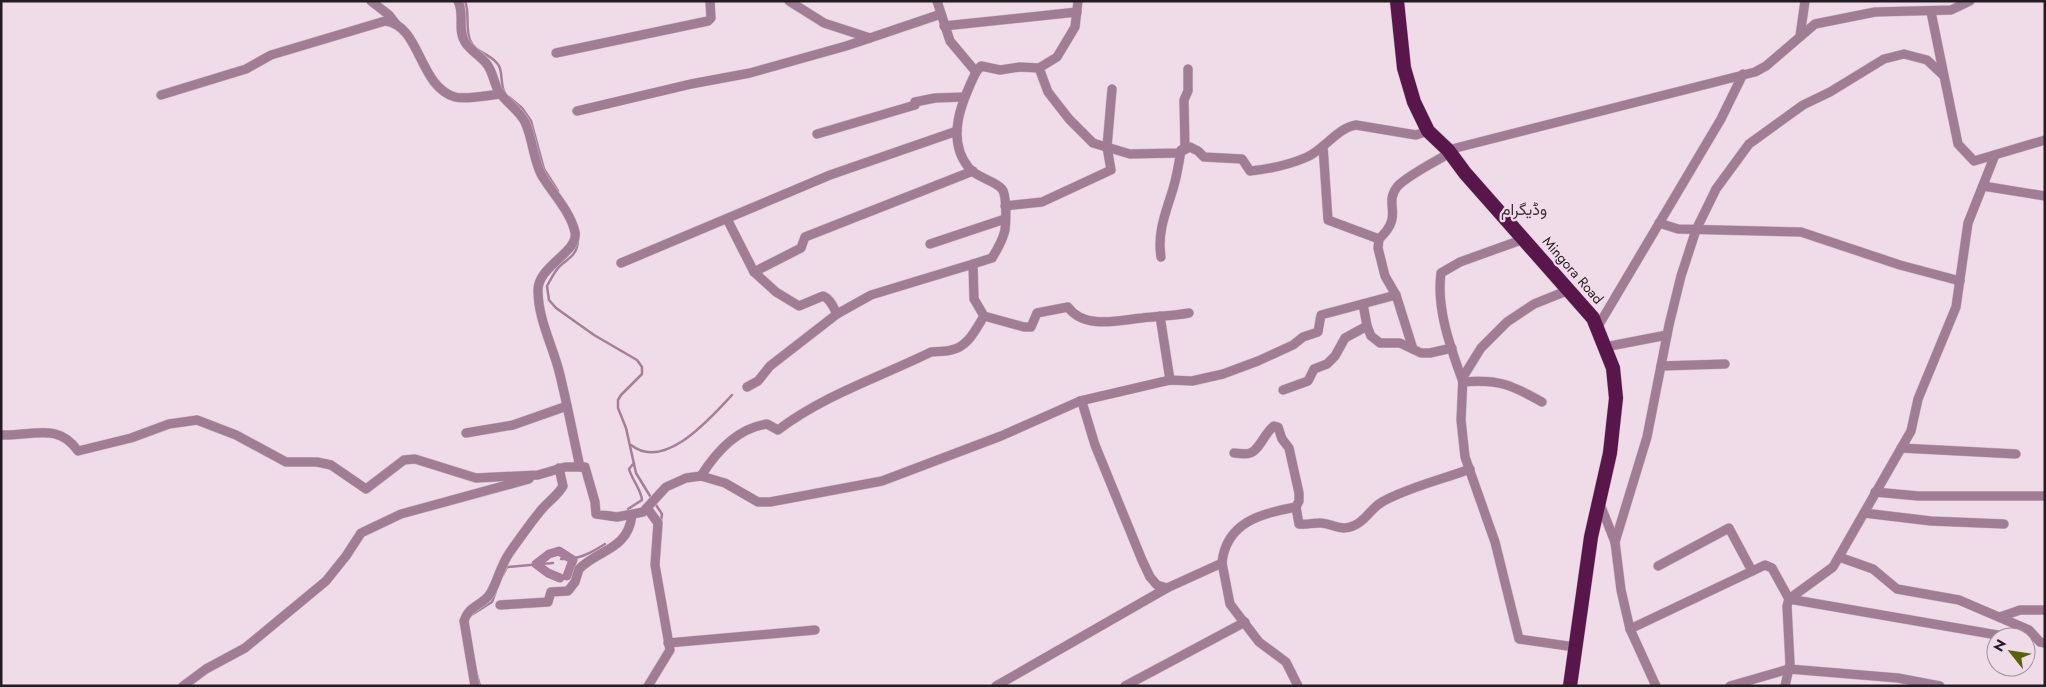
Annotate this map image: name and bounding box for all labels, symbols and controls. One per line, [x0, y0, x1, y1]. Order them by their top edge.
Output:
district label: وڈیگرام [1501, 198, 1547, 221]
street label: Mingora Road [1538, 232, 1608, 308]
north arrow [1986, 627, 2036, 677]
text: N [1988, 636, 2011, 655]

